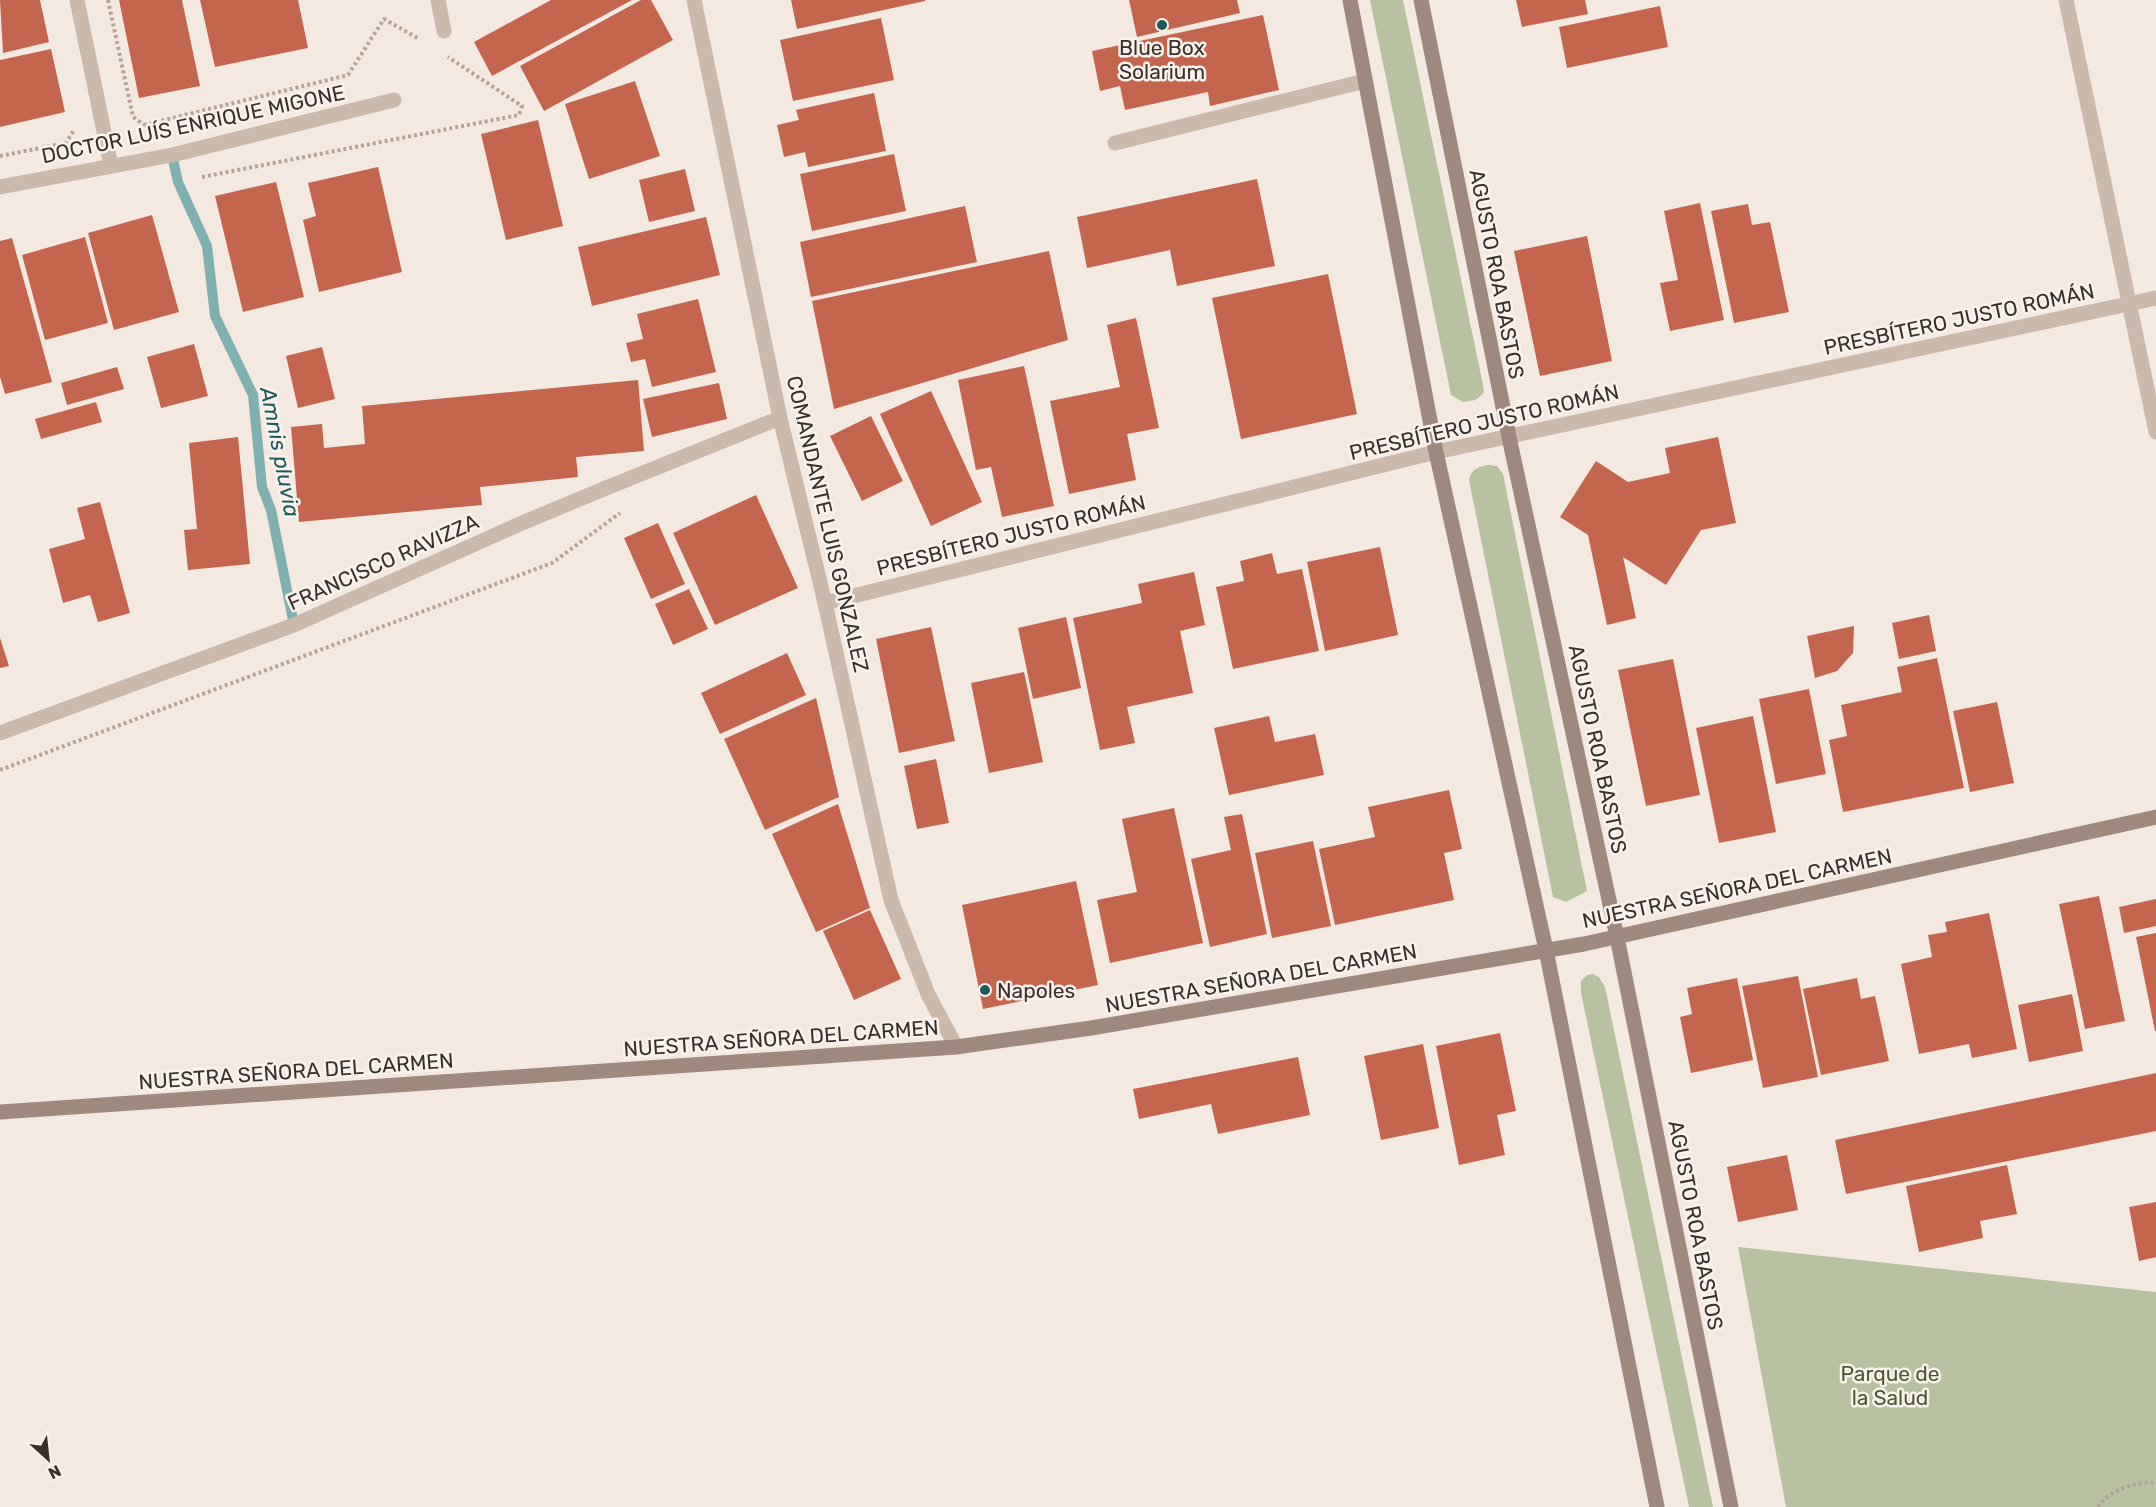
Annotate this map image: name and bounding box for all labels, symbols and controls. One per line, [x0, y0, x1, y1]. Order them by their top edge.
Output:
marker: Blue Box Solarium [1155, 18, 1169, 32]
place label: Blue Box Solarium [1119, 35, 1205, 84]
street label: DOCTOR LUÍS ENRIQUE MIGONE [39, 80, 347, 168]
street label: AGUSTO ROA BASTOS [1464, 167, 1530, 381]
street label: PRESBÍTERO JUSTO ROMÁN [1821, 278, 2097, 360]
street label: COMANDANTE LUIS GONZALEZ [782, 373, 874, 675]
street label: PRESBÍTERO JUSTO ROMÁN [1347, 379, 1621, 465]
water label: Amnis pluvia [254, 384, 306, 519]
street label: PRESBÍTERO JUSTO ROMÁN [874, 489, 1148, 581]
street label: FRANCISCO RAVIZZA [284, 509, 482, 615]
street label: AGUSTO ROA BASTOS [1564, 642, 1632, 856]
street label: NUESTRA SEÑORA DEL CARMEN [1580, 843, 1894, 933]
street label: NUESTRA SEÑORA DEL CARMEN [1103, 938, 1419, 1018]
place label: Napoles [997, 978, 1075, 1003]
marker: Napoles [978, 983, 992, 997]
street label: NUESTRA SEÑORA DEL CARMEN [623, 1015, 939, 1061]
street label: NUESTRA SEÑORA DEL CARMEN [138, 1048, 454, 1094]
street label: AGUSTO ROA BASTOS [1663, 1118, 1729, 1332]
park label: Parque de la Salud [1841, 1361, 1939, 1410]
north arrow [18, 1429, 78, 1489]
text: N [45, 1461, 64, 1483]

